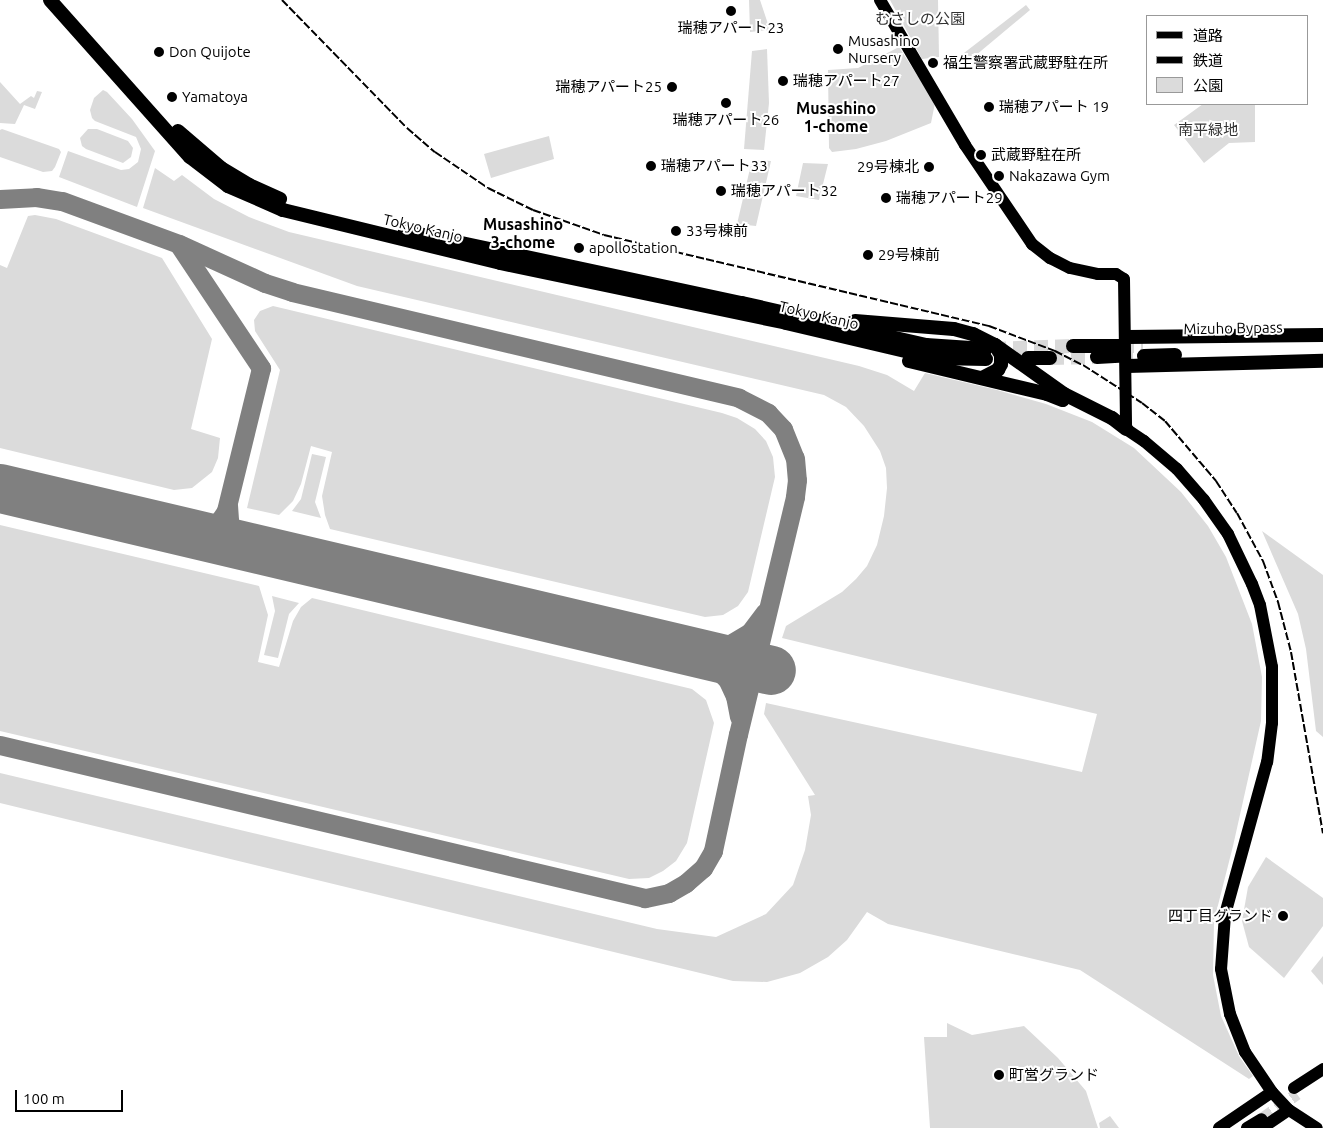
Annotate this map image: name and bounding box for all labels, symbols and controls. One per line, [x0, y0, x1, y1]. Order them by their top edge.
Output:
marker: 瑞穂アパート23 [725, 5, 737, 17]
park label: むさしの公園 [875, 10, 965, 28]
legend [1146, 15, 1308, 105]
place label: 瑞穂アパート23 [678, 19, 784, 37]
text: 道路 [1193, 27, 1223, 44]
place label: Musashino Nursery [848, 31, 920, 66]
place label: Don Quijote [169, 43, 251, 61]
marker: Musashino Nursery [832, 43, 844, 55]
marker: Don Quijote [153, 46, 165, 58]
text: 鉄道 [1193, 52, 1223, 69]
place label: 福生警察署武蔵野駐在所 [943, 54, 1108, 72]
marker: 福生警察署武蔵野駐在所 [927, 57, 939, 69]
place label: 瑞穂アパート27 [793, 72, 900, 90]
marker: 瑞穂アパート27 [777, 75, 789, 87]
text: 公園 [1193, 77, 1223, 94]
place label: 瑞穂アパート25 [555, 78, 662, 96]
marker: 瑞穂アパート25 [666, 81, 678, 93]
place label: Yamatoya [182, 88, 248, 106]
marker: Yamatoya [166, 91, 178, 103]
marker: 瑞穂アパート26 [720, 97, 732, 109]
district label: Musashino 1-chome [796, 98, 876, 136]
place label: 瑞穂アパート 19 [999, 98, 1109, 116]
marker: 瑞穂アパート 19 [983, 101, 995, 113]
place label: 瑞穂アパート26 [673, 111, 779, 129]
park label: 南平緑地 [1178, 121, 1238, 139]
place label: 武蔵野駐在所 [991, 146, 1081, 164]
marker: 武蔵野駐在所 [975, 149, 987, 161]
place label: 瑞穂アパート33 [661, 157, 768, 175]
place label: 29号棟北 [857, 158, 919, 176]
marker: 瑞穂アパート33 [645, 160, 657, 172]
marker: 29号棟北 [923, 161, 935, 173]
place label: Nakazawa Gym [1009, 167, 1110, 185]
marker: Nakazawa Gym [993, 170, 1005, 182]
place label: 瑞穂アパート32 [731, 182, 838, 200]
marker: 瑞穂アパート32 [715, 185, 727, 197]
place label: 瑞穂アパート29 [896, 189, 1003, 207]
marker: 瑞穂アパート29 [880, 192, 892, 204]
street label: Tokyo Kanjo [381, 210, 465, 246]
district label: Musashino 3-chome [483, 214, 563, 252]
place label: 33号棟前 [686, 222, 748, 240]
marker: 33号棟前 [670, 225, 682, 237]
place label: apollostation [589, 239, 678, 257]
marker: apollostation [573, 242, 585, 254]
place label: 29号棟前 [878, 246, 940, 264]
marker: 29号棟前 [862, 249, 874, 261]
street label: Tokyo Kanjo [777, 297, 861, 333]
street label: Mizuho Bypass [1183, 318, 1283, 338]
place label: 四丁目グランド [1168, 907, 1273, 925]
marker: 四丁目グランド [1277, 910, 1289, 922]
place label: 町営グランド [1009, 1066, 1099, 1084]
marker: 町営グランド [993, 1069, 1005, 1081]
scale bar [18, 1080, 125, 1112]
text: 100 m [23, 1090, 65, 1107]

